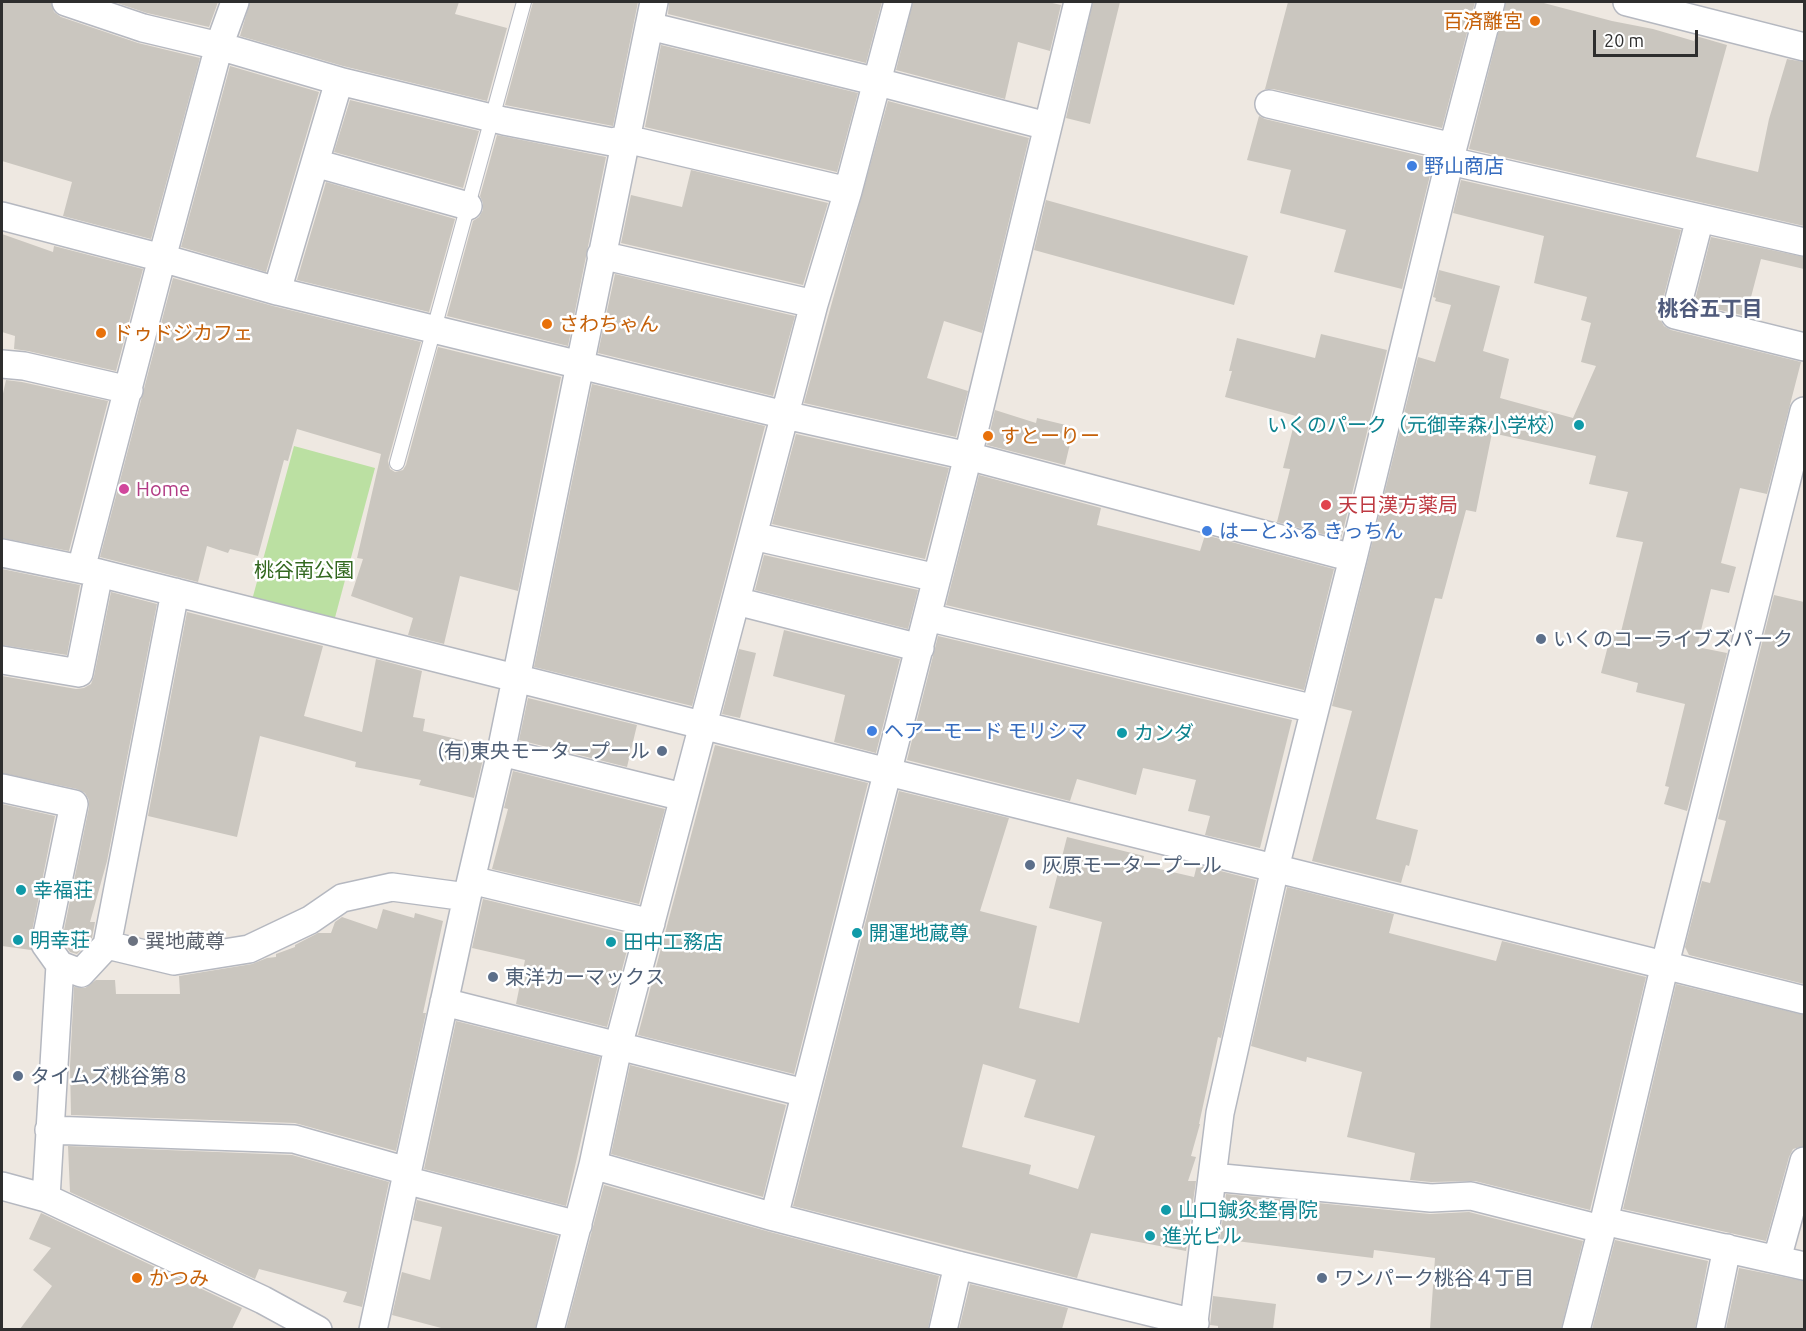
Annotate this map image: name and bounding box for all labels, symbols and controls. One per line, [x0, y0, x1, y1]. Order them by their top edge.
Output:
place label: 百済離宮 [1443, 9, 1523, 33]
marker: 百済離宮 [1528, 14, 1542, 28]
scale bar [1596, 18, 1701, 56]
text: 20 m [1604, 30, 1644, 50]
place label: 野山商店 [1424, 154, 1504, 178]
marker: 野山商店 [1405, 159, 1419, 173]
district label: 桃谷五丁目 [1658, 296, 1762, 322]
place label: さわちゃん [559, 312, 659, 336]
marker: さわちゃん [540, 317, 554, 331]
place label: ドゥドジカフェ [113, 321, 253, 345]
marker: ドゥドジカフェ [94, 326, 108, 340]
place label: いくのパーク（元御幸森小学校） [1267, 413, 1567, 437]
marker: いくのパーク（元御幸森小学校） [1572, 418, 1586, 432]
place label: すとーりー [1000, 424, 1100, 448]
marker: すとーりー [981, 429, 995, 443]
place label: Home [136, 477, 190, 501]
marker: Home [117, 482, 131, 496]
place label: 天日漢方薬局 [1338, 493, 1458, 517]
marker: 天日漢方薬局 [1319, 498, 1333, 512]
place label: はーとふる きっちん [1219, 519, 1404, 543]
marker: はーとふる きっちん [1200, 524, 1214, 538]
park label: 桃谷南公園 [254, 558, 354, 582]
place label: いくのコーライブズパーク [1553, 627, 1793, 651]
marker: いくのコーライブズパーク [1534, 632, 1548, 646]
place label: ヘアーモード モリシマ [884, 719, 1087, 743]
place label: カンダ [1134, 721, 1194, 745]
marker: ヘアーモード モリシマ [865, 724, 879, 738]
marker: カンダ [1115, 726, 1129, 740]
place label: (有)東央モータープール [437, 739, 650, 763]
marker: (有)東央モータープール [655, 744, 669, 758]
place label: 灰原モータープール [1042, 853, 1222, 877]
marker: 灰原モータープール [1023, 858, 1037, 872]
place label: 幸福荘 [33, 878, 93, 902]
marker: 幸福荘 [14, 883, 28, 897]
place label: 開運地蔵尊 [869, 921, 969, 945]
marker: 開運地蔵尊 [850, 926, 864, 940]
place label: 明幸荘 [30, 928, 90, 952]
place label: 巽地蔵尊 [145, 929, 225, 953]
place label: 田中工務店 [623, 930, 723, 954]
marker: 明幸荘 [11, 933, 25, 947]
marker: 巽地蔵尊 [126, 934, 140, 948]
marker: 田中工務店 [604, 935, 618, 949]
place label: 東洋カーマックス [505, 965, 665, 989]
marker: 東洋カーマックス [486, 970, 500, 984]
place label: タイムズ桃谷第８ [30, 1064, 190, 1088]
marker: タイムズ桃谷第８ [11, 1069, 25, 1083]
place label: 山口鍼灸整骨院 [1178, 1198, 1318, 1222]
marker: 山口鍼灸整骨院 [1159, 1203, 1173, 1217]
place label: 進光ビル [1162, 1224, 1242, 1248]
marker: 進光ビル [1143, 1229, 1157, 1243]
place label: かつみ [149, 1266, 209, 1290]
place label: ワンパーク桃谷４丁目 [1334, 1266, 1534, 1290]
marker: かつみ [130, 1271, 144, 1285]
marker: ワンパーク桃谷４丁目 [1315, 1271, 1329, 1285]

